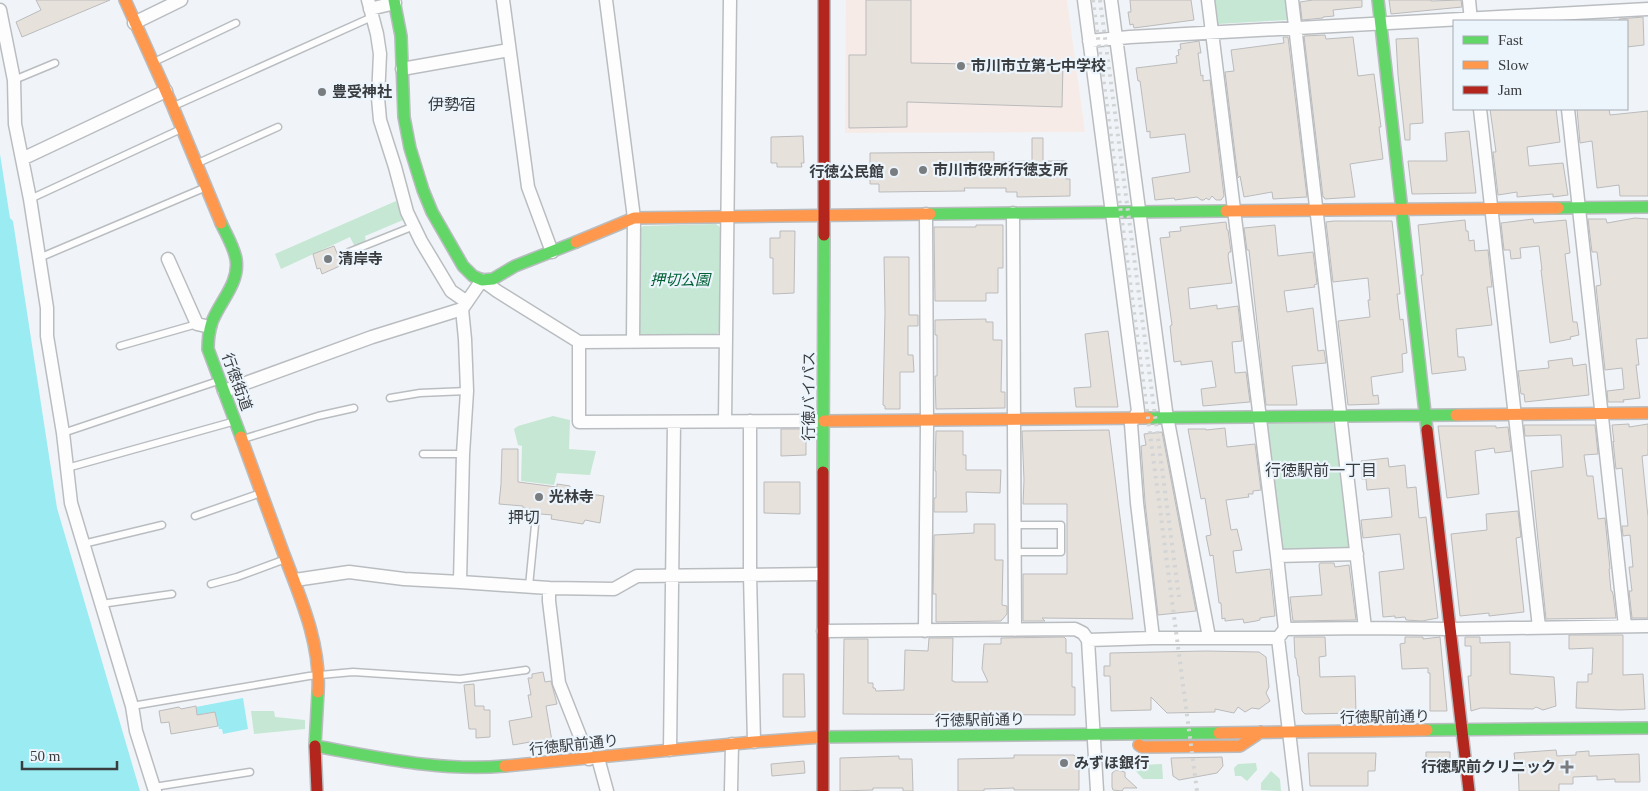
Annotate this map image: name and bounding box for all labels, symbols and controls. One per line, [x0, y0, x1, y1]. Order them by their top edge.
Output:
legend [1453, 20, 1628, 110]
text: Fast [1498, 32, 1524, 48]
text: Slow [1498, 57, 1529, 73]
place label: 市川市立第七中学校 [971, 58, 1106, 74]
marker: 市川市立第七中学校 [955, 60, 967, 72]
text: Jam [1498, 82, 1522, 98]
place label: 豊受神社 [332, 83, 392, 100]
marker: 豊受神社 [316, 86, 328, 98]
district label: 伊勢宿 [428, 96, 476, 113]
place label: 市川市役所行徳支所 [933, 162, 1068, 178]
place label: 行徳公民館 [809, 164, 884, 180]
marker: 市川市役所行徳支所 [917, 164, 929, 176]
marker: 行徳公民館 [888, 166, 900, 178]
place label: 清岸寺 [338, 251, 383, 267]
marker: 清岸寺 [322, 253, 334, 265]
park label: 押切公園 [650, 272, 712, 288]
street label: 行徳街道 [219, 351, 255, 413]
street label: 行徳バイパス [801, 351, 817, 441]
district label: 行徳駅前一丁目 [1265, 462, 1377, 479]
place label: 光林寺 [549, 489, 594, 505]
marker: 光林寺 [533, 491, 545, 503]
district label: 押切 [508, 509, 540, 526]
street label: 行徳駅前通り [1340, 708, 1430, 726]
street label: 行徳駅前通り [935, 711, 1025, 729]
street label: 行徳駅前通り [528, 732, 620, 758]
scale bar [22, 738, 118, 770]
text: 50 m [30, 748, 61, 764]
place label: みずほ銀行 [1074, 755, 1149, 771]
marker: みずほ銀行 [1058, 757, 1070, 769]
place label: 行徳駅前クリニック [1421, 758, 1556, 775]
marker: 行徳駅前クリニック [1560, 760, 1574, 774]

